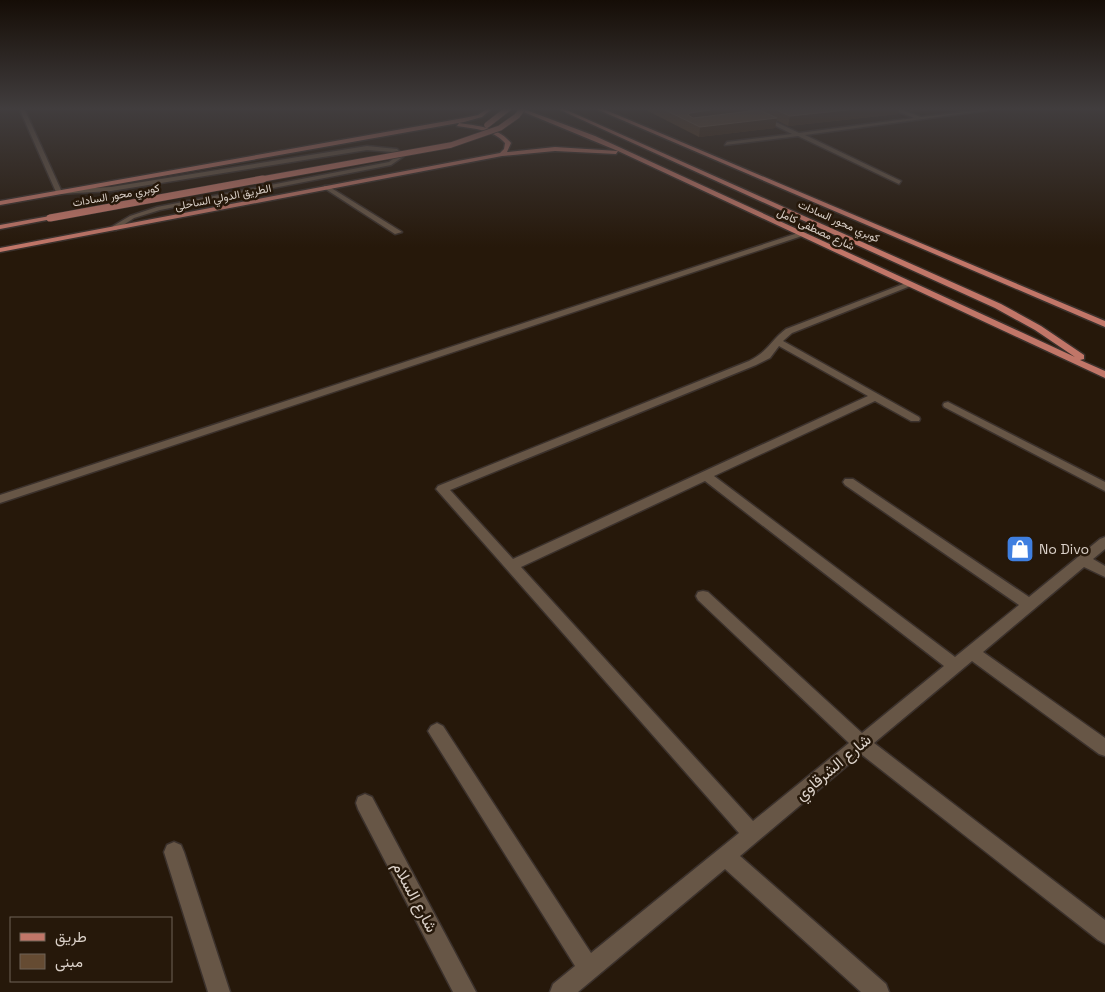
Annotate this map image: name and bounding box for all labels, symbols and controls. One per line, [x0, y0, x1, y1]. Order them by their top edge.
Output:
street label: كوبري محور السادات [71, 180, 161, 212]
street label: الطريق الدولي الساحلى [174, 181, 273, 216]
street label: كوبري محور السادات [795, 197, 882, 248]
street label: شارع مصطفى كامل [774, 205, 857, 254]
shop icon: No Divo [1005, 534, 1035, 564]
place label: No Divo [1039, 540, 1089, 558]
street label: شارع الشرقاوي [791, 729, 877, 807]
street label: شارع السلام [387, 858, 442, 937]
legend [10, 917, 172, 982]
text: طريق [55, 927, 87, 947]
text: مبنى [55, 952, 83, 972]

